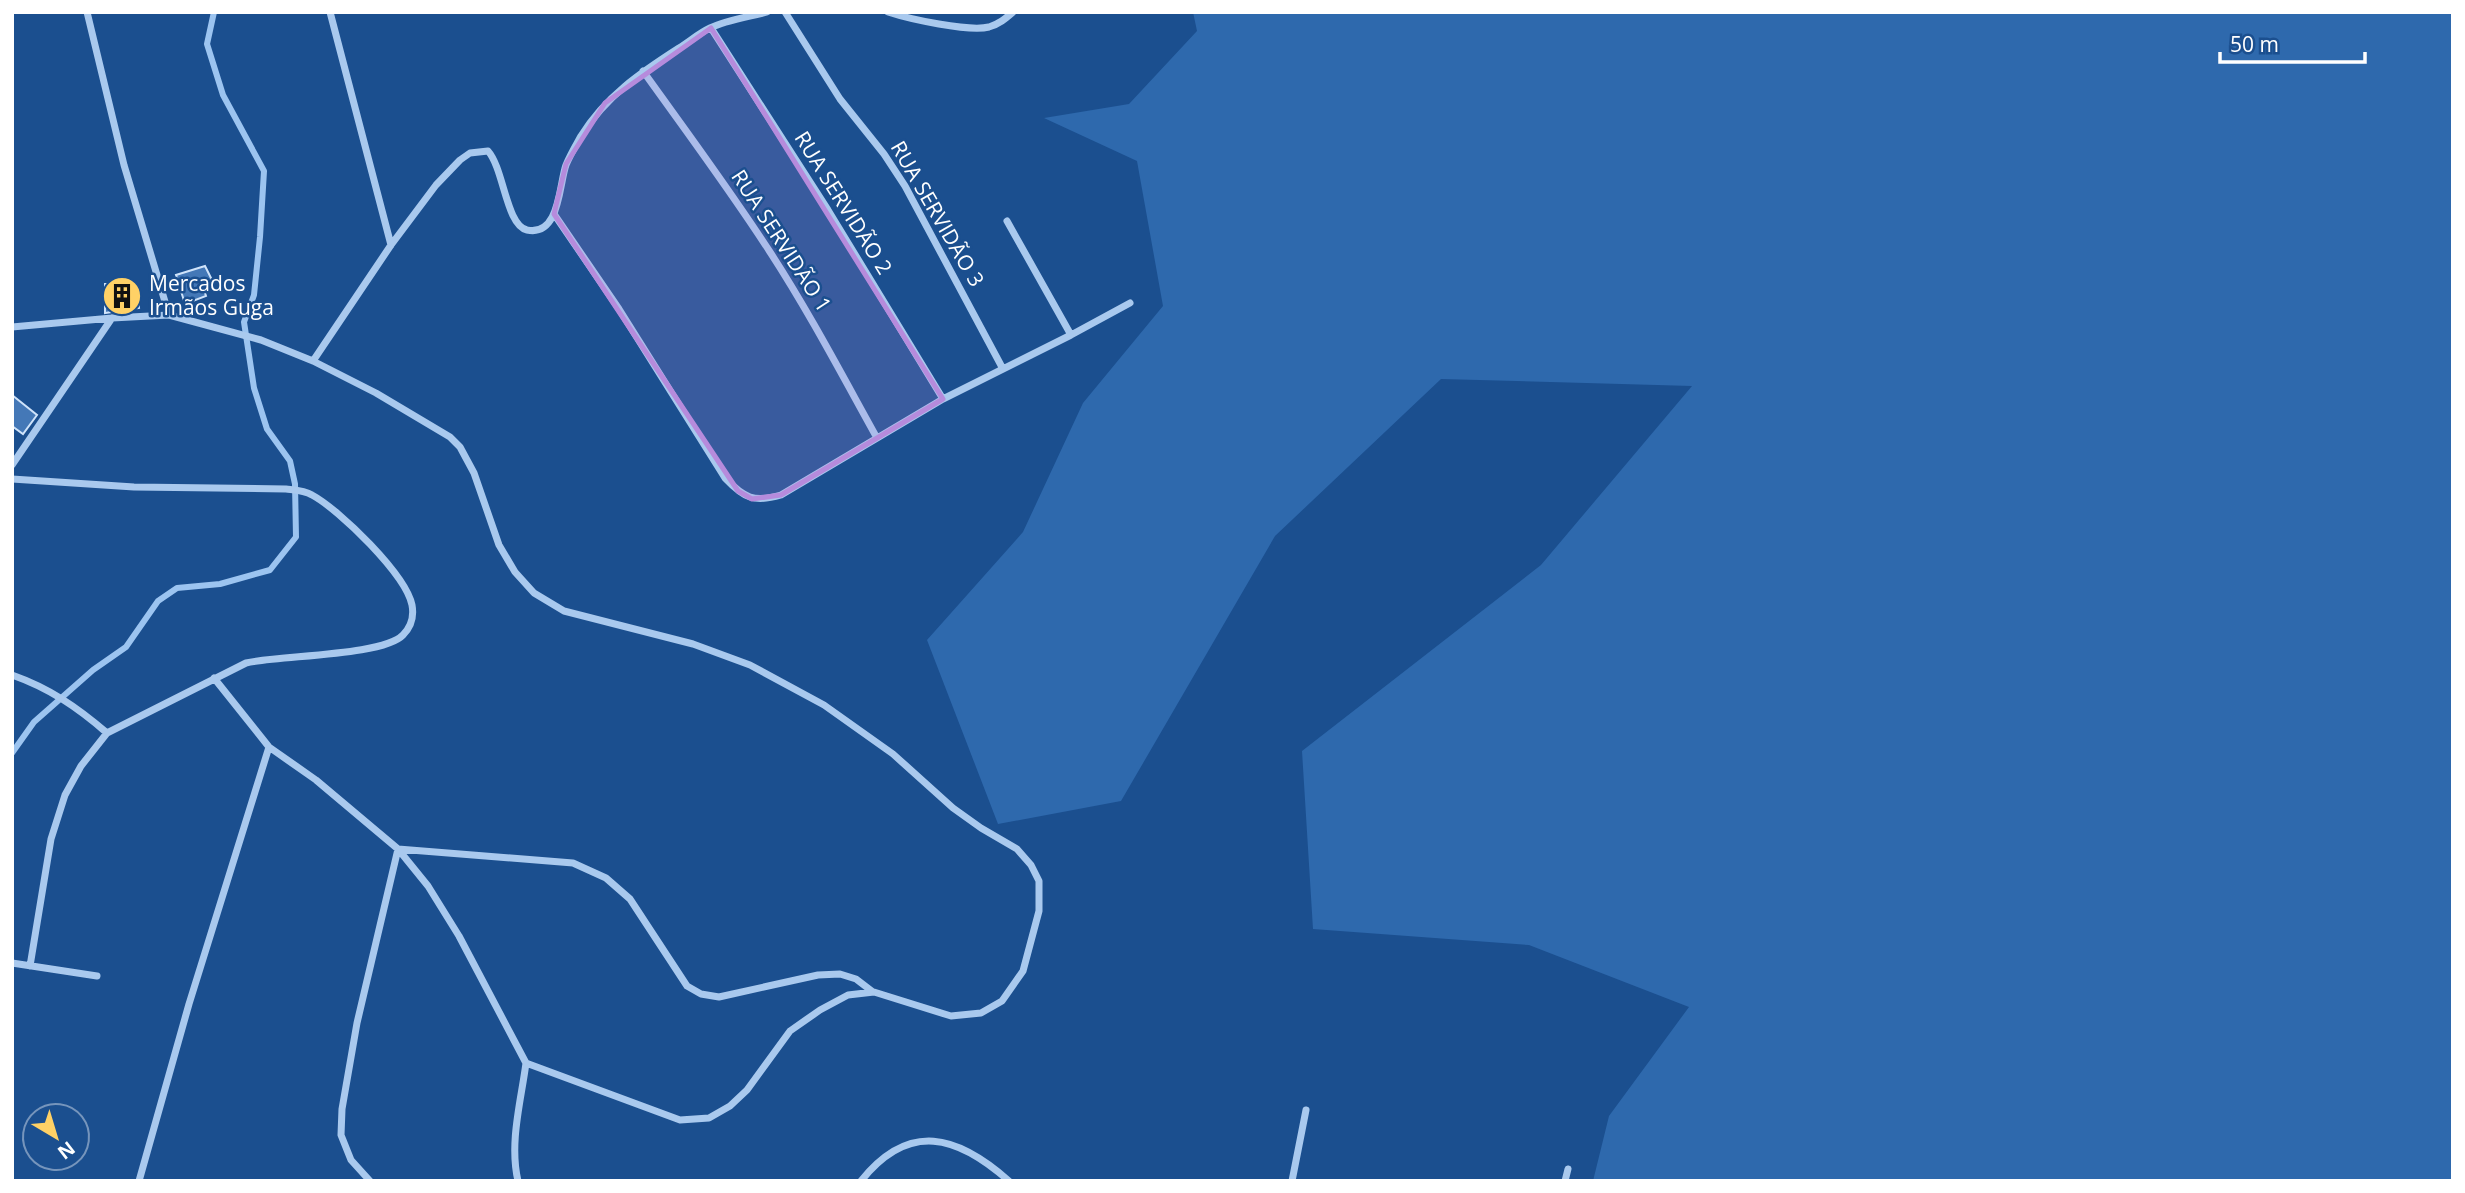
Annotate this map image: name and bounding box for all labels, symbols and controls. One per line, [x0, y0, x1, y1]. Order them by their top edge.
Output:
scale bar [2220, 21, 2365, 65]
text: 50 m [2230, 30, 2279, 58]
street label: RUA SERVIDÃO 2 [789, 126, 899, 279]
street label: RUA SERVIDÃO 3 [885, 136, 991, 291]
street label: RUA SERVIDÃO 1 [725, 164, 838, 317]
place label: Mercados Irmãos Guga [149, 269, 274, 321]
building icon: Mercados Irmãos Guga [101, 275, 143, 317]
north arrow [21, 1102, 91, 1172]
text: N [52, 1135, 81, 1165]

